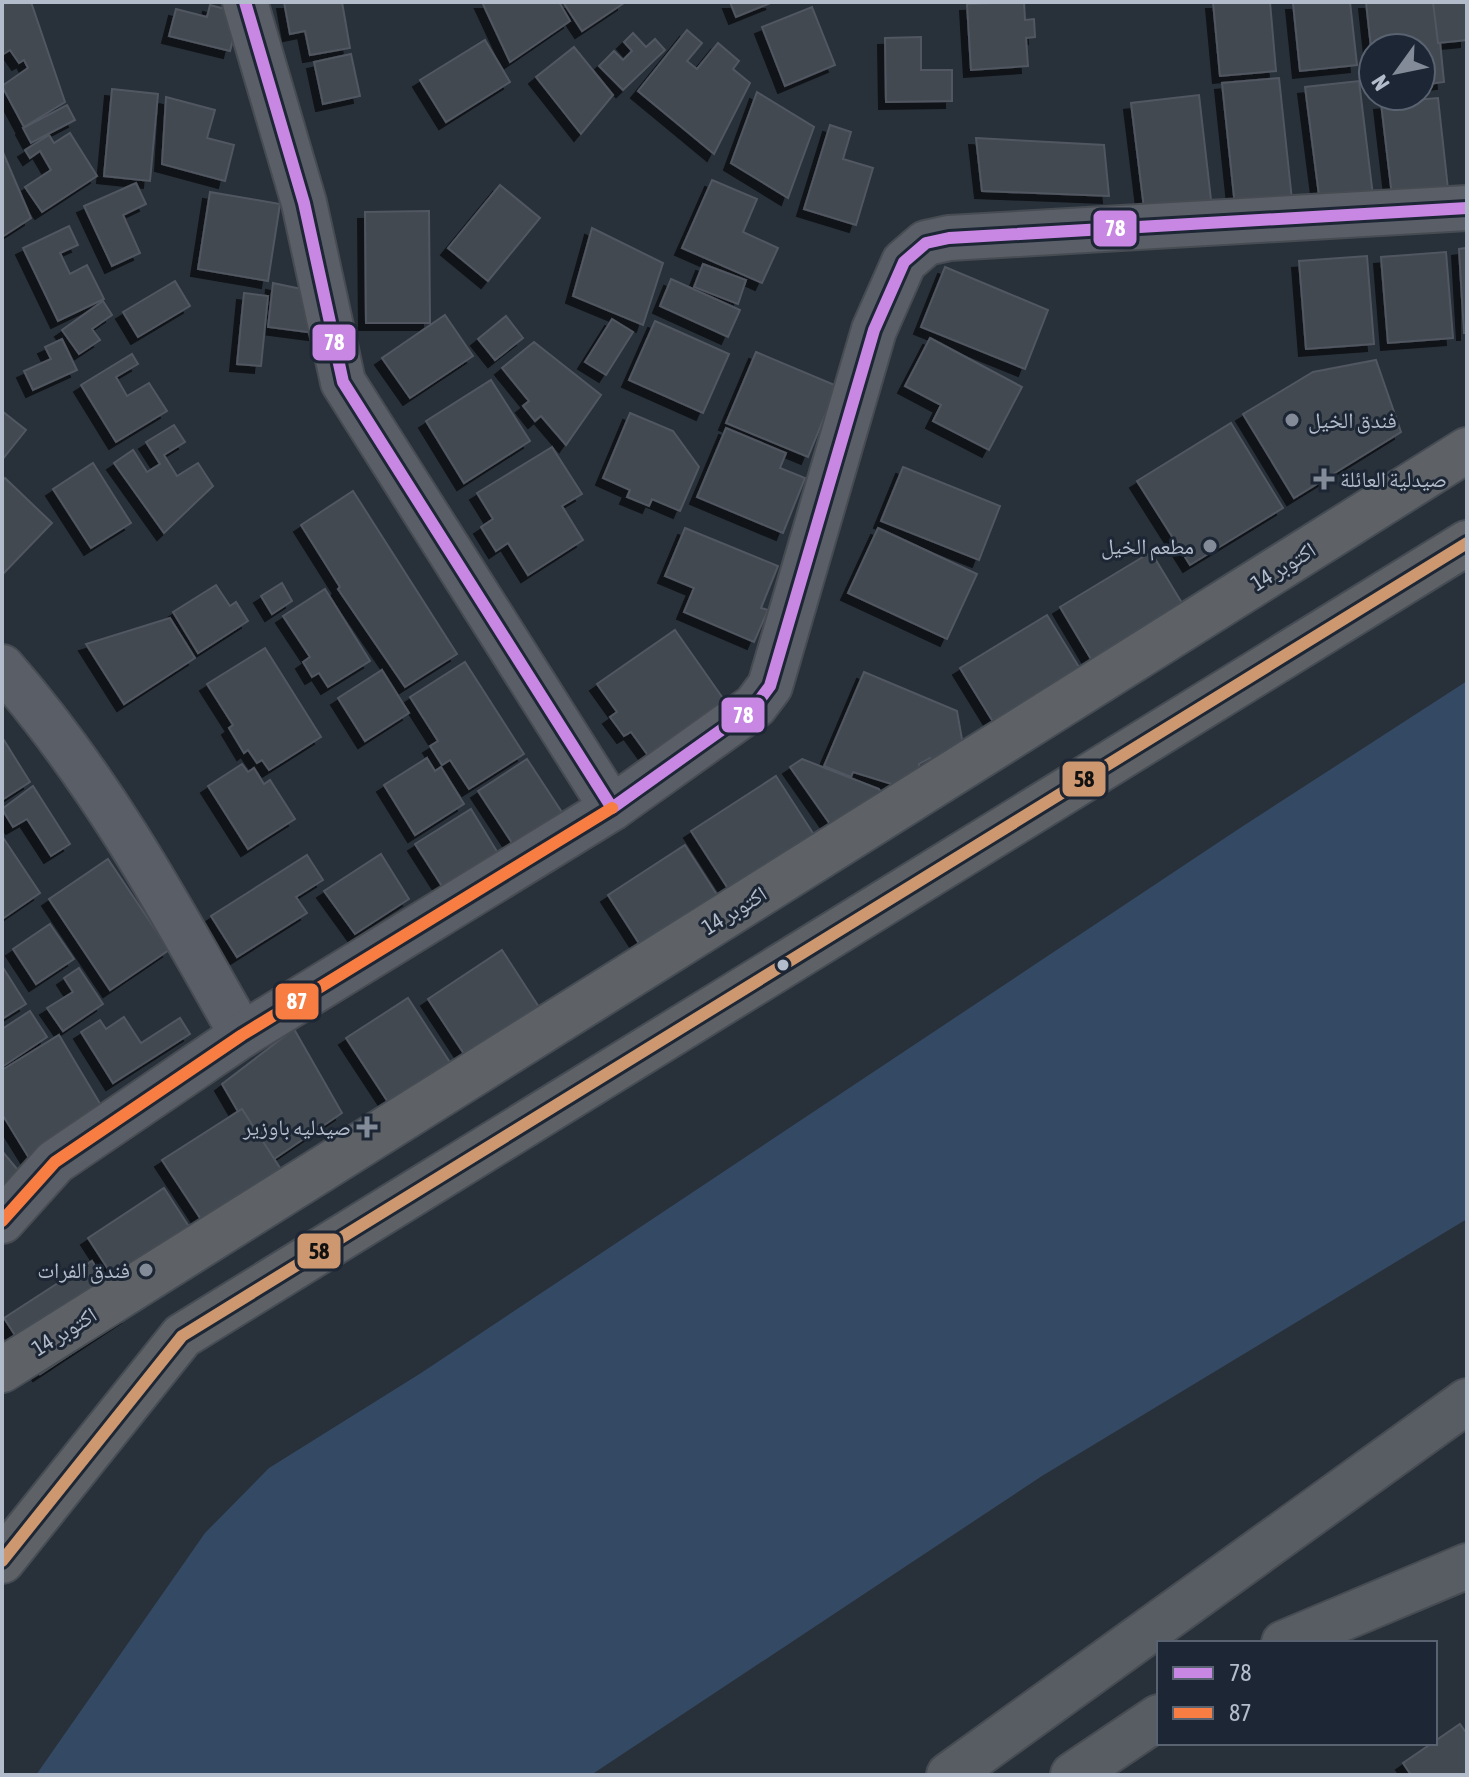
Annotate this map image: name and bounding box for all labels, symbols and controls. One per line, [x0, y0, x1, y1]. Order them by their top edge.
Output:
north arrow [1357, 32, 1437, 112]
text: N [1366, 70, 1395, 95]
line badge: 78 [1092, 209, 1138, 248]
text: 78 [1105, 215, 1125, 241]
line badge: 78 [311, 323, 357, 362]
text: 78 [324, 329, 344, 355]
place label: فندق الخيل [1308, 407, 1397, 434]
marker: فندق الخيل [1283, 411, 1301, 429]
place label: صيدلية العائلة [1340, 466, 1447, 492]
marker: صيدلية العائلة [1315, 470, 1333, 488]
place label: مطعم الخيل [1101, 533, 1194, 561]
street label: 14 اكتوبر [1246, 536, 1320, 596]
marker: مطعم الخيل [1201, 537, 1219, 555]
line badge: 78 [720, 696, 766, 734]
text: 78 [733, 702, 753, 728]
line badge: 58 [1061, 760, 1107, 798]
text: 58 [1074, 766, 1094, 792]
street label: 14 اكتوبر [697, 880, 771, 940]
unlabelled marker [775, 957, 791, 973]
line badge: 87 [274, 982, 320, 1021]
text: 87 [287, 988, 307, 1014]
place label: صيدليه باوزير [242, 1114, 351, 1140]
marker: صيدليه باوزير [358, 1118, 376, 1136]
line badge: 58 [296, 1232, 342, 1270]
text: 58 [309, 1238, 329, 1264]
place label: فندق الفرات [37, 1257, 130, 1284]
marker: فندق الفرات [137, 1261, 155, 1279]
street label: 14 اكتوبر [27, 1301, 101, 1361]
legend [1157, 1641, 1437, 1745]
text: 78 [1229, 1659, 1252, 1686]
text: 87 [1229, 1699, 1252, 1726]

